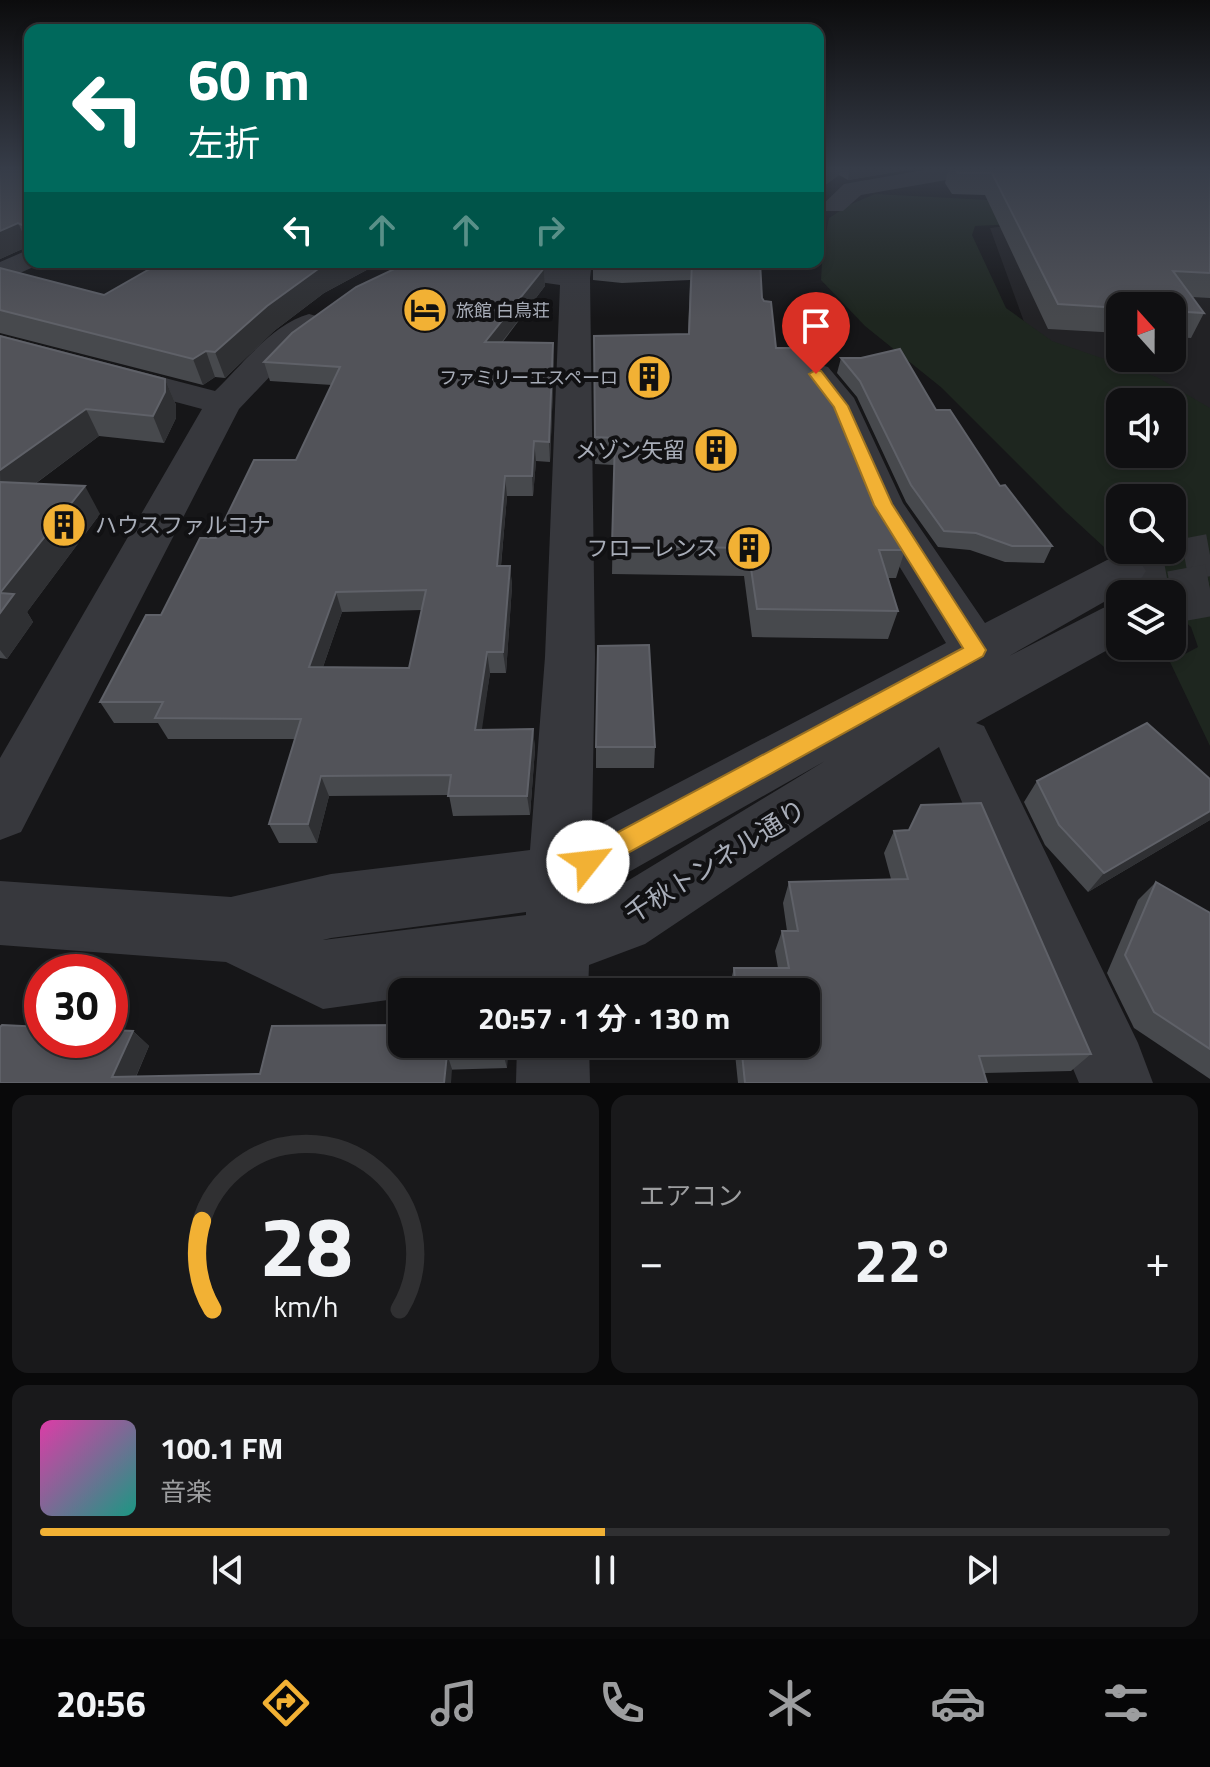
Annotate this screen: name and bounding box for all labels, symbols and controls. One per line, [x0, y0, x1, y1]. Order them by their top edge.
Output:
text: 60 m [188, 37, 310, 122]
icon: left [56, 56, 160, 160]
text: 左折 [188, 115, 260, 170]
icon: left [276, 208, 320, 252]
icon: ahead [360, 208, 404, 252]
icon: ahead [444, 208, 488, 252]
icon: right [528, 208, 572, 252]
hotel icon: 旅館 白鳥荘 [401, 286, 449, 334]
pin [782, 292, 850, 374]
north arrow [1106, 292, 1186, 372]
map controls [1106, 292, 1186, 660]
place label: 旅館 白鳥荘 [456, 297, 550, 324]
icon: arrive [794, 304, 838, 348]
building icon: ファミリーエスペーロ [625, 353, 673, 401]
place label: ファミリーエスペーロ [439, 364, 618, 391]
button: sound [1106, 388, 1186, 468]
building icon: メゾン矢留 [692, 426, 740, 474]
place label: メゾン矢留 [575, 433, 685, 467]
button: search [1106, 484, 1186, 564]
building icon: ハウスファルコナ [40, 501, 88, 549]
place label: ハウスファルコナ [95, 508, 271, 542]
building icon: フローレンス [725, 524, 773, 572]
place label: フローレンス [586, 531, 718, 565]
button: layers [1106, 580, 1186, 660]
street label: 千秋トンネル通り [617, 789, 813, 933]
position arrow [546, 820, 630, 904]
speed limit sign: 30 [24, 954, 128, 1058]
text: 20:57 · 1 分 · 130 m [478, 995, 730, 1041]
text: エアコン [639, 1176, 743, 1215]
text: 28 [259, 1182, 352, 1308]
text: 22° [854, 1214, 955, 1305]
text: − [639, 1227, 664, 1294]
text: + [1145, 1227, 1170, 1294]
text: km/h [273, 1285, 338, 1328]
text: 100.1 FM [160, 1425, 283, 1471]
text: 音楽 [160, 1472, 212, 1511]
icon: previous [206, 1548, 250, 1592]
icon: pause [583, 1548, 627, 1592]
icon: next [960, 1548, 1004, 1592]
icon: directions [258, 1675, 314, 1731]
icon: music [426, 1675, 482, 1731]
icon: phone [594, 1675, 650, 1731]
icon: climate [762, 1675, 818, 1731]
icon: car [930, 1675, 986, 1731]
icon: filters [1098, 1675, 1154, 1731]
text: 20:56 [56, 1676, 146, 1731]

